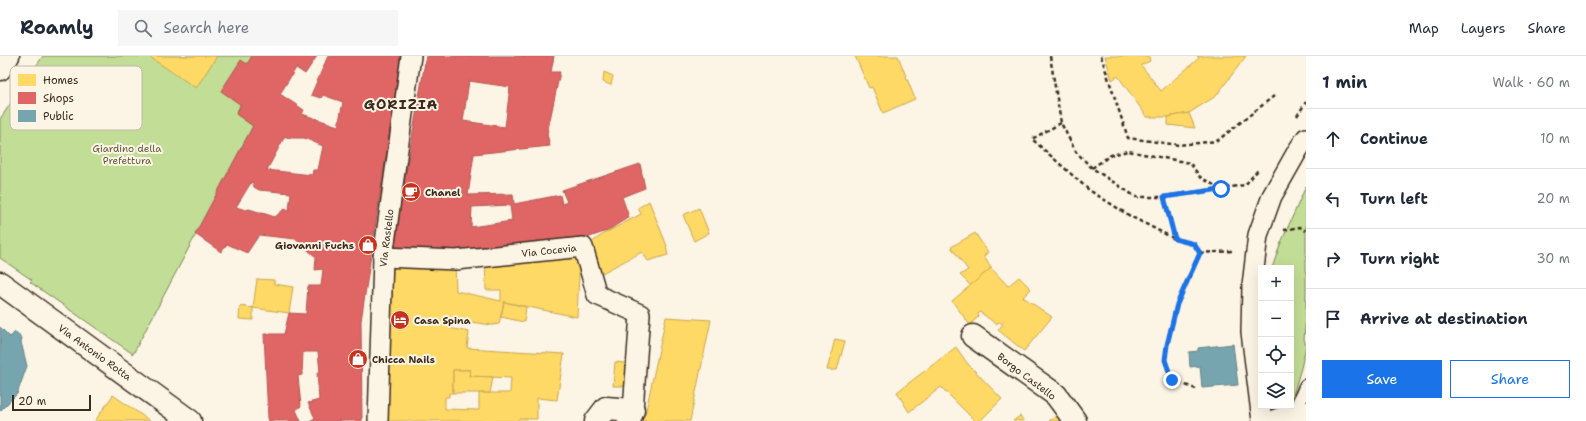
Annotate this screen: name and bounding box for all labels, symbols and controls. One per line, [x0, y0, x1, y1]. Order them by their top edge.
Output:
search box [118, 10, 398, 46]
text: Roamly [20, 15, 94, 40]
icon: search [132, 17, 154, 39]
text: Search here [164, 18, 249, 38]
text: Map [1409, 19, 1439, 37]
text: Layers [1461, 19, 1505, 37]
text: Share [1527, 19, 1566, 37]
legend [10, 66, 142, 130]
text: 1 min [1322, 71, 1367, 93]
text: Homes [43, 73, 79, 88]
text: Walk · 60 m [1493, 74, 1570, 91]
text: Shops [43, 91, 74, 106]
district label: GORIZIA [364, 95, 438, 113]
text: Public [43, 109, 74, 124]
icon: ahead [1322, 128, 1344, 150]
text: Continue [1360, 129, 1428, 149]
text: 10 m [1540, 130, 1570, 147]
park label: Giardino della Prefettura [92, 142, 162, 167]
route start [1212, 180, 1230, 198]
cafe icon: Chanel [400, 181, 422, 203]
place label: Chanel [425, 186, 461, 199]
icon: left [1322, 188, 1344, 210]
text: Turn left [1360, 189, 1428, 209]
text: 20 m [1537, 190, 1570, 207]
street label: Via Rastello [376, 208, 396, 268]
shop icon: Giovanni Fuchs [357, 234, 379, 256]
place label: Giovanni Fuchs [275, 239, 354, 252]
street label: Via Cocevia [521, 241, 578, 260]
icon: right [1322, 248, 1344, 270]
text: Turn right [1360, 249, 1440, 269]
text: 30 m [1536, 250, 1570, 267]
map controls [1258, 265, 1294, 409]
button: + [1258, 265, 1294, 301]
button: − [1258, 301, 1294, 337]
icon: arrive [1322, 308, 1344, 330]
hotel icon: Casa Spina [389, 309, 411, 331]
text: Arrive at destination [1360, 309, 1528, 329]
place label: Casa Spina [414, 314, 471, 327]
street label: Via Antonio Rotta [55, 321, 135, 384]
button: locate [1258, 337, 1294, 373]
shop icon: Chicca Nails [347, 348, 369, 370]
street label: Borgo Castello [995, 350, 1059, 403]
place label: Chicca Nails [372, 353, 435, 366]
button: Save [1322, 360, 1442, 398]
button: Share [1450, 360, 1570, 398]
route end [1163, 371, 1181, 389]
button: layers [1258, 373, 1294, 409]
scale bar [12, 393, 91, 412]
text: 20 m [18, 394, 46, 409]

